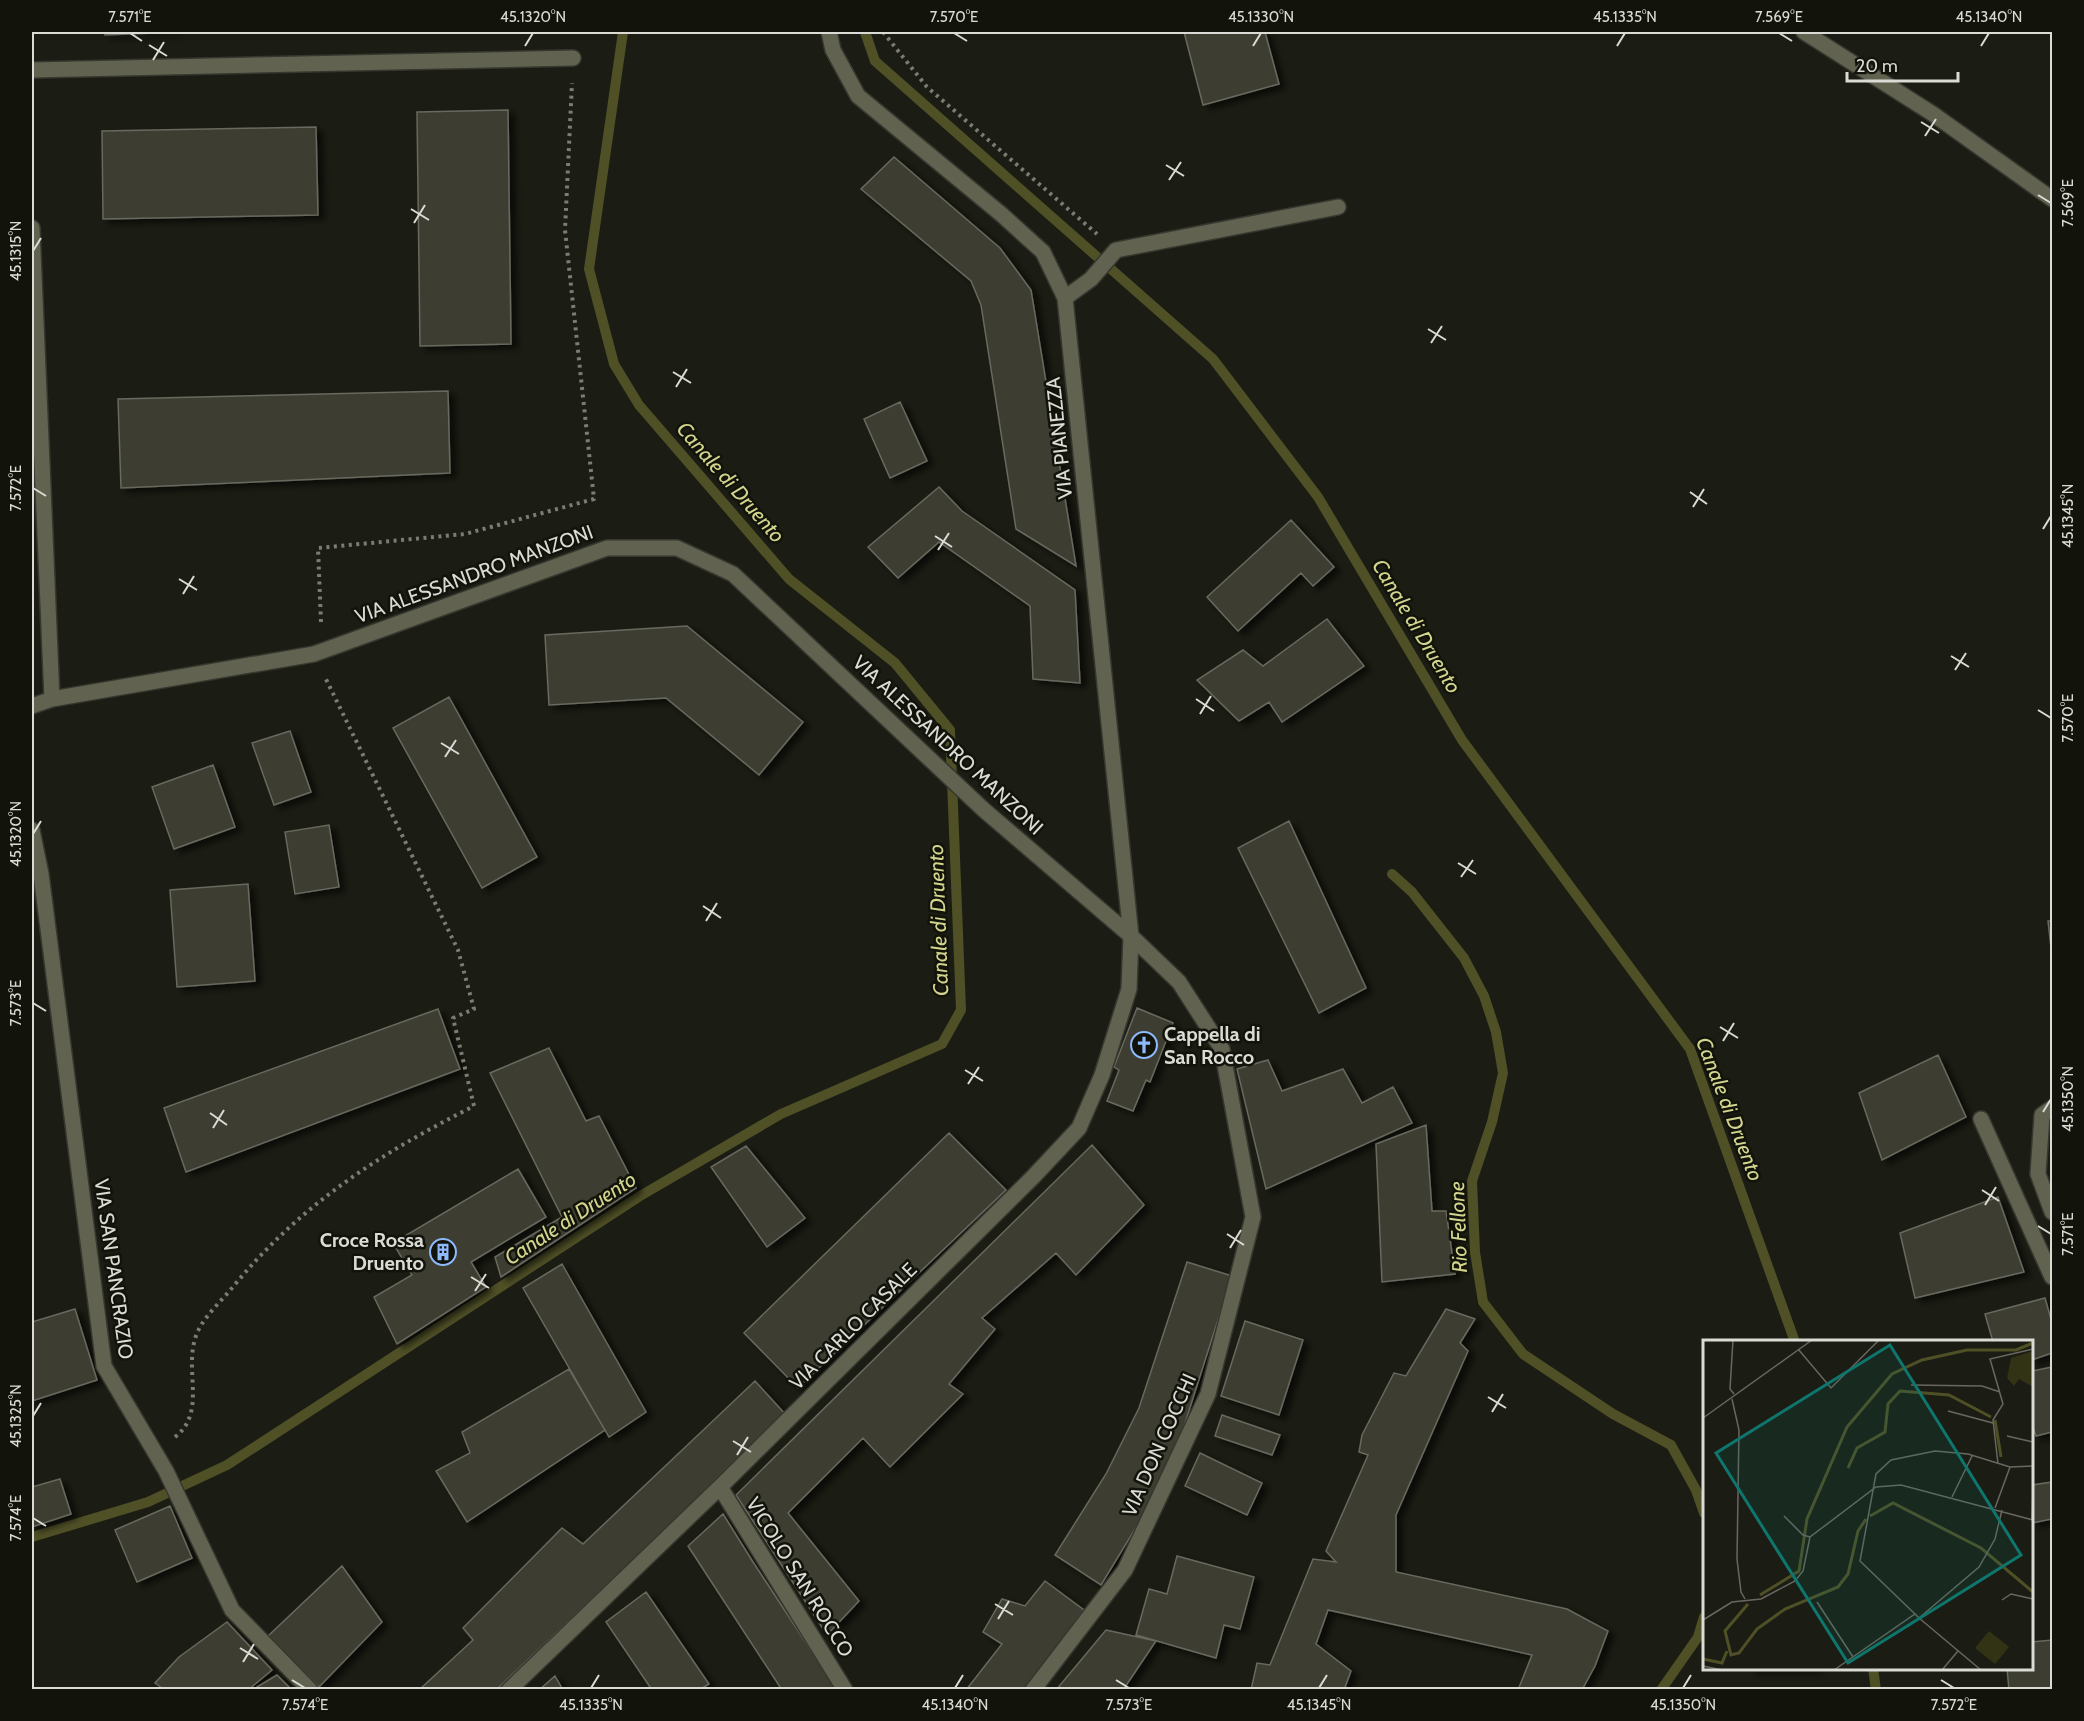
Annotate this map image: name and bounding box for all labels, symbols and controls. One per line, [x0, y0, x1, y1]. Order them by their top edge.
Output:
text: 7.571°E [108, 8, 152, 26]
text: 45.1320°N [500, 8, 566, 26]
text: 7.570°E [930, 8, 978, 26]
text: 45.1330°N [1228, 8, 1294, 26]
text: 45.1335°N [1593, 8, 1657, 26]
text: 7.569°E [1755, 8, 1803, 26]
text: 45.1340°N [1956, 8, 2022, 26]
scale bar [1847, 45, 1958, 83]
text: 20 m [1856, 55, 1898, 77]
text: 7.569°E [2059, 179, 2077, 227]
text: 45.1315°N [7, 221, 25, 281]
street label: VIA PIANEZZA [1041, 375, 1077, 500]
water label: Canale di Druento [672, 416, 790, 548]
text: 7.572°E [7, 465, 25, 511]
text: 45.1345°N [2059, 484, 2077, 548]
street label: VIA ALESSANDRO MANZONI [352, 520, 596, 628]
water label: Canale di Druento [1367, 554, 1467, 698]
street label: VIA ALESSANDRO MANZONI [848, 650, 1048, 840]
text: 7.570°E [2059, 694, 2077, 742]
text: 45.1320°N [7, 801, 25, 867]
water label: Canale di Druento [923, 844, 953, 996]
text: 7.573°E [7, 980, 25, 1026]
place label: Cappella di San Rocco [1164, 1022, 1261, 1069]
church icon: Cappella di San Rocco [1129, 1030, 1159, 1060]
water label: Canale di Druento [1691, 1034, 1769, 1184]
text: 45.1350°N [2059, 1066, 2077, 1132]
water label: Canale di Druento [499, 1166, 641, 1270]
street label: VIA SAN PANCRAZIO [89, 1177, 139, 1361]
water label: Rio Fellone [1444, 1180, 1472, 1273]
text: 7.571°E [2059, 1212, 2077, 1256]
place label: Croce Rossa Druento [320, 1228, 424, 1275]
building icon: Croce Rossa Druento [428, 1237, 458, 1267]
street label: VIA CARLO CASALE [784, 1257, 922, 1395]
inset map [1703, 1340, 2033, 1670]
street label: VIA DON COCCHI [1117, 1370, 1201, 1520]
text: 45.1325°N [7, 1384, 25, 1448]
street label: VICOLO SAN ROCCO [741, 1493, 859, 1661]
text: 7.574°E [7, 1495, 25, 1541]
text: 7.574°E [282, 1696, 328, 1714]
text: 45.1335°N [559, 1696, 623, 1714]
text: 45.1340°N [922, 1696, 988, 1714]
text: 7.573°E [1106, 1696, 1152, 1714]
text: 45.1345°N [1287, 1696, 1351, 1714]
text: 45.1350°N [1650, 1696, 1716, 1714]
text: 7.572°E [1931, 1696, 1977, 1714]

